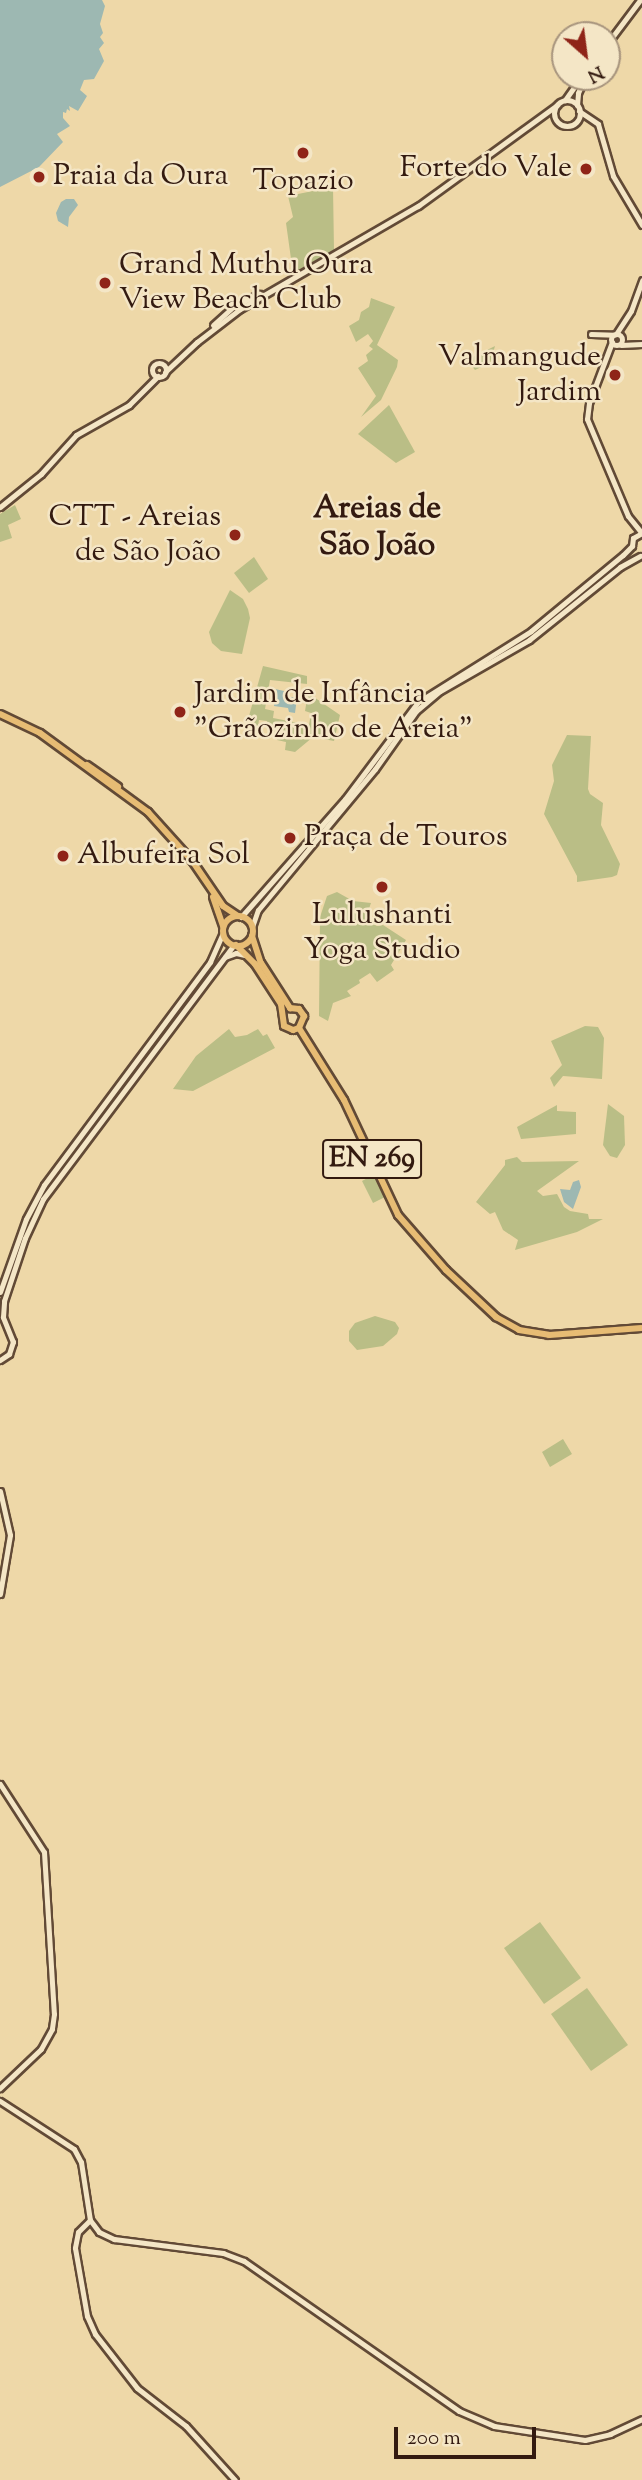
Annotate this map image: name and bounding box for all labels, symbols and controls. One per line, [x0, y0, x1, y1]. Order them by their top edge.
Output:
north arrow [551, 21, 621, 91]
text: N [582, 58, 608, 89]
marker: Topazio [295, 145, 311, 161]
place label: Forte do Vale [400, 151, 572, 187]
place label: Praia da Oura [53, 159, 228, 195]
marker: Forte do Vale [578, 161, 594, 177]
place label: Topazio [252, 164, 354, 200]
marker: Praia da Oura [31, 169, 47, 185]
place label: Grand Muthu Oura View Beach Club [119, 248, 373, 318]
marker: Grand Muthu Oura View Beach Club [97, 275, 113, 291]
place label: Valmangude Jardim [438, 340, 601, 410]
marker: Valmangude Jardim [607, 367, 623, 383]
district label: Areias de São João [313, 491, 441, 566]
place label: CTT - Areias de São João [49, 500, 221, 570]
marker: CTT - Areias de São João [227, 527, 243, 543]
place label: Jardim de Infância "Grãozinho de Areia" [194, 677, 473, 748]
marker: Jardim de Infância "Grãozinho de Areia" [172, 704, 188, 720]
place label: Praça de Touros [304, 820, 508, 856]
marker: Praça de Touros [282, 830, 298, 846]
place label: Albufeira Sol [77, 838, 250, 874]
marker: Albufeira Sol [55, 848, 71, 864]
marker: Lulushanti Yoga Studio [374, 879, 390, 895]
place label: Lulushanti Yoga Studio [304, 898, 460, 968]
road number: EN 269 [321, 1134, 423, 1184]
scale bar [397, 2414, 539, 2458]
text: 200 m [407, 2424, 461, 2454]

